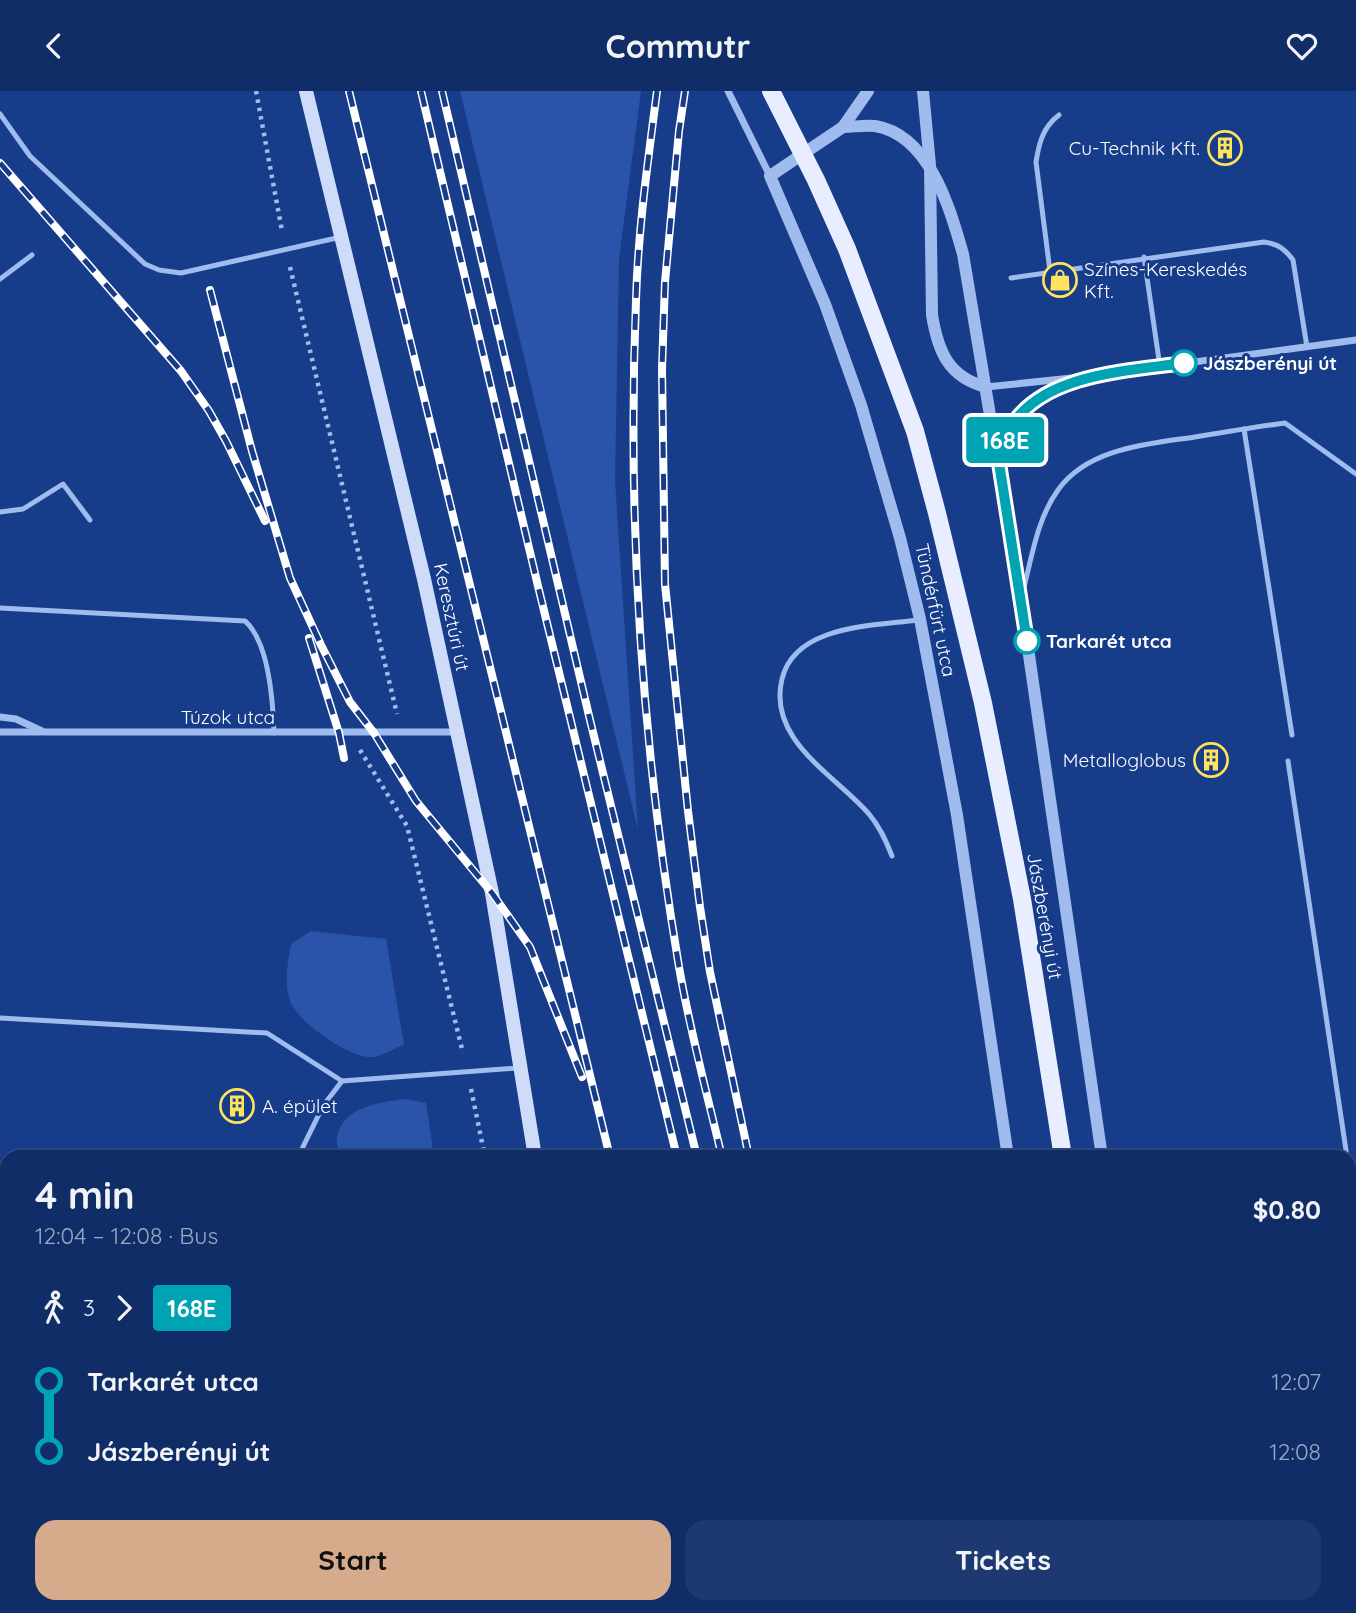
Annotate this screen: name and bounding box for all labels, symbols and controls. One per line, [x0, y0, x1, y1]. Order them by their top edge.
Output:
text: Commutr [606, 26, 750, 66]
icon: back [35, 27, 73, 65]
icon: heart [1283, 27, 1321, 65]
building icon: Cu-Technik Kft. [1206, 129, 1244, 167]
place label: Cu-Technik Kft. [1069, 136, 1200, 160]
place label: Színes-Kereskedés Kft. [1084, 257, 1247, 303]
shop icon: Színes-Kereskedés Kft. [1041, 261, 1079, 299]
marker: Jászberényi út [1171, 350, 1197, 376]
place label: Jászberényi út [1203, 351, 1337, 375]
line badge: 168E [956, 417, 1054, 463]
text: 168E [980, 425, 1030, 455]
street label: Tündérfürt utca [910, 541, 962, 679]
street label: Keresztúri út [429, 561, 475, 673]
marker: Tarkarét utca [1014, 628, 1040, 654]
place label: Tarkarét utca [1046, 629, 1172, 653]
street label: Túzok utca [181, 705, 275, 729]
building icon: Metalloglobus [1192, 741, 1230, 779]
place label: Metalloglobus [1063, 748, 1186, 772]
street label: Jászberényi út [1022, 851, 1068, 981]
building icon: A. épület [218, 1087, 256, 1125]
place label: A. épület [262, 1094, 337, 1118]
text: 4 min [35, 1171, 135, 1219]
text: $0.80 [1253, 1193, 1321, 1226]
text: 12:04 – 12:08 · Bus [35, 1221, 218, 1250]
icon: walk [35, 1289, 73, 1327]
icon: forward [105, 1289, 143, 1327]
text: 3 [83, 1293, 95, 1322]
text: 168E [167, 1293, 217, 1323]
text: Tarkarét utca [87, 1365, 259, 1398]
text: 12:07 [1271, 1367, 1321, 1396]
text: Jászberényi út [87, 1435, 270, 1468]
text: 12:08 [1269, 1437, 1321, 1466]
button: Start [35, 1520, 671, 1600]
button: Tickets [685, 1520, 1321, 1600]

